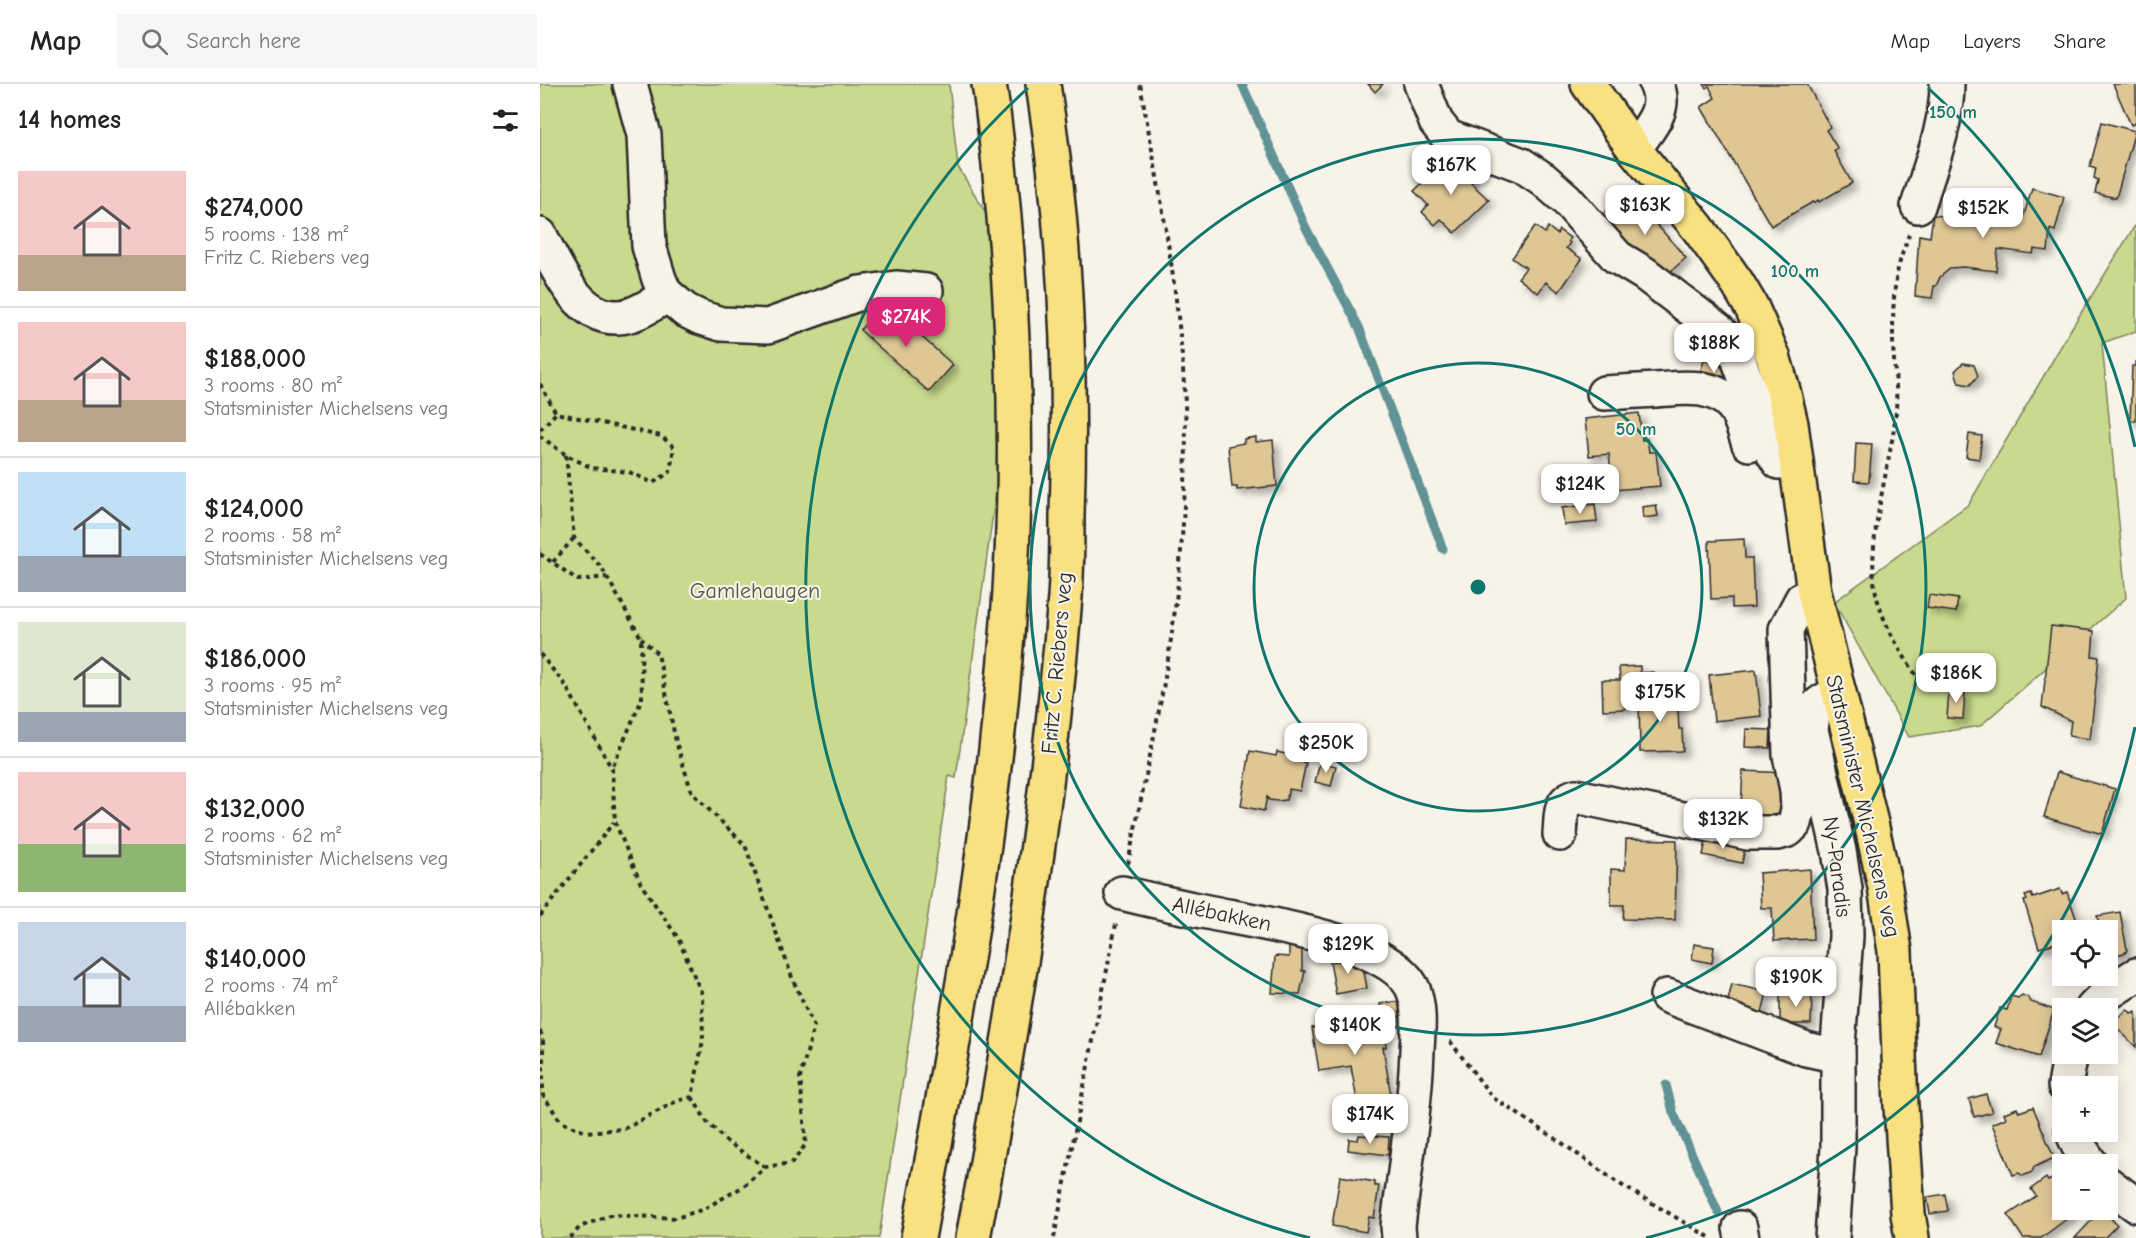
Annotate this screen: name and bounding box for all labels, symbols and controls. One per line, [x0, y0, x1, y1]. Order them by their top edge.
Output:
search box [117, 14, 537, 68]
text: Map [30, 25, 81, 57]
icon: search [138, 25, 171, 58]
text: Search here [186, 28, 301, 54]
text: Map [1891, 29, 1930, 53]
text: Layers [1963, 29, 2021, 53]
text: Share [2054, 29, 2106, 53]
text: 150 m [1929, 102, 1977, 123]
icon: filters [489, 104, 522, 137]
text: 14 homes [18, 105, 121, 135]
pin: $167K [1409, 145, 1493, 196]
text: $167K [1426, 153, 1476, 176]
pin: $163K [1603, 185, 1687, 236]
pin: $152K [1941, 188, 2025, 239]
text: $274,000 [204, 193, 304, 223]
text: $163K [1619, 193, 1671, 216]
icon: home [66, 195, 138, 267]
text: $152K [1957, 196, 2009, 219]
text: 5 rooms · 138 m² [204, 223, 349, 246]
text: Fritz C. Riebers veg [204, 246, 370, 269]
text: 100 m [1771, 261, 1819, 282]
pin: $274K [864, 297, 948, 348]
text: $274K [881, 305, 931, 328]
pin: $188K [1672, 323, 1756, 374]
text: $188K [1688, 331, 1740, 354]
text: $188,000 [204, 344, 306, 374]
icon: home [66, 346, 138, 418]
text: 3 rooms · 80 m² [204, 374, 342, 397]
text: Statsminister Michelsens veg [204, 397, 448, 420]
text: 50 m [1616, 419, 1656, 440]
pin: $124K [1538, 464, 1622, 515]
text: $124K [1555, 472, 1605, 495]
text: $124,000 [204, 494, 304, 524]
icon: home [66, 496, 138, 568]
text: 2 rooms · 58 m² [204, 524, 341, 547]
text: Statsminister Michelsens veg [204, 547, 448, 570]
street label: Fritz C. Riebers veg [1036, 571, 1078, 755]
centre of rings [1468, 577, 1488, 597]
park label: Gamlehaugen [690, 578, 820, 604]
text: $186,000 [204, 644, 306, 674]
icon: home [66, 646, 138, 718]
pin: $186K [1914, 653, 1998, 704]
text: $186K [1930, 661, 1982, 684]
pin: $175K [1618, 672, 1702, 723]
street label: Statsminister Michelsens veg [1820, 672, 1906, 940]
text: 3 rooms · 95 m² [204, 674, 341, 697]
text: $175K [1635, 680, 1685, 703]
text: Statsminister Michelsens veg [204, 697, 448, 720]
pin: $250K [1284, 723, 1368, 774]
text: $250K [1298, 731, 1354, 754]
text: $132,000 [204, 794, 305, 824]
icon: home [66, 796, 138, 868]
pin: $132K [1681, 799, 1765, 850]
text: $132K [1698, 807, 1748, 830]
street label: Ny-Paradis [1817, 815, 1857, 919]
text: 2 rooms · 62 m² [204, 824, 341, 847]
text: Statsminister Michelsens veg [204, 847, 448, 870]
street label: Allébakken [1170, 891, 1274, 937]
map controls [2052, 920, 2118, 1220]
button: locate [2052, 920, 2118, 986]
pin: $129K [1306, 924, 1390, 975]
text: $129K [1322, 932, 1374, 955]
text: $140,000 [204, 944, 306, 974]
icon: home [66, 946, 138, 1018]
pin: $190K [1754, 957, 1838, 1008]
text: $190K [1769, 965, 1823, 988]
text: 2 rooms · 74 m² [204, 974, 337, 997]
text: Allébakken [204, 997, 295, 1020]
button: layers [2052, 998, 2118, 1064]
pin: $140K [1313, 1005, 1397, 1056]
text: $140K [1329, 1013, 1381, 1036]
button: + [2052, 1076, 2118, 1142]
pin: $174K [1328, 1094, 1412, 1145]
text: $174K [1346, 1102, 1394, 1125]
button: − [2052, 1154, 2118, 1220]

